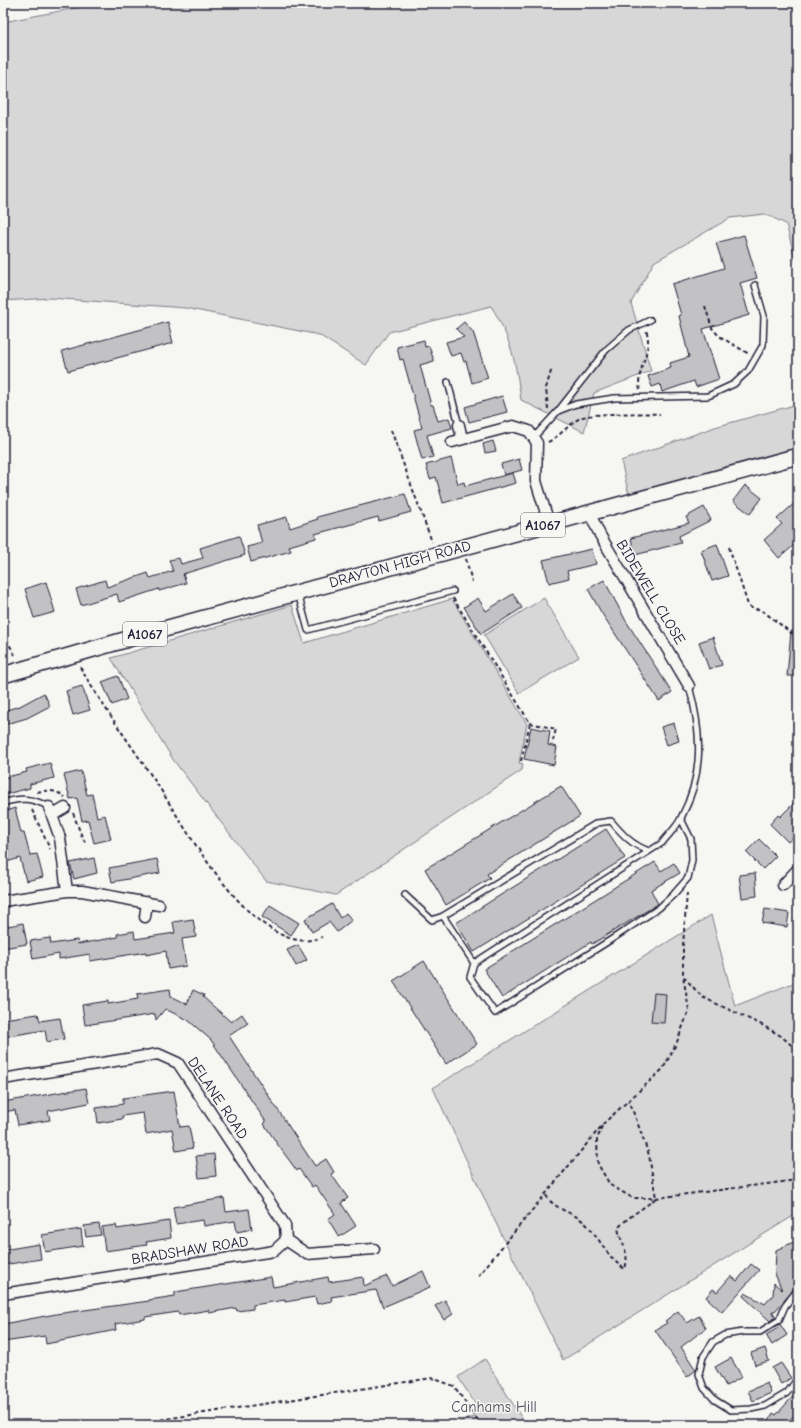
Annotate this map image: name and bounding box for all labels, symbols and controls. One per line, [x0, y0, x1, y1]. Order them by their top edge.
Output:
road number: A1067 [521, 513, 565, 537]
street label: DRAYTON HIGH ROAD [327, 536, 473, 592]
street label: BIDEWELL CLOSE [613, 536, 689, 648]
road number: A1067 [123, 622, 167, 646]
street label: DELANE ROAD [184, 1053, 252, 1143]
street label: BRADSHAW ROAD [130, 1232, 250, 1268]
park label: Canhams Hill [451, 1398, 537, 1416]

